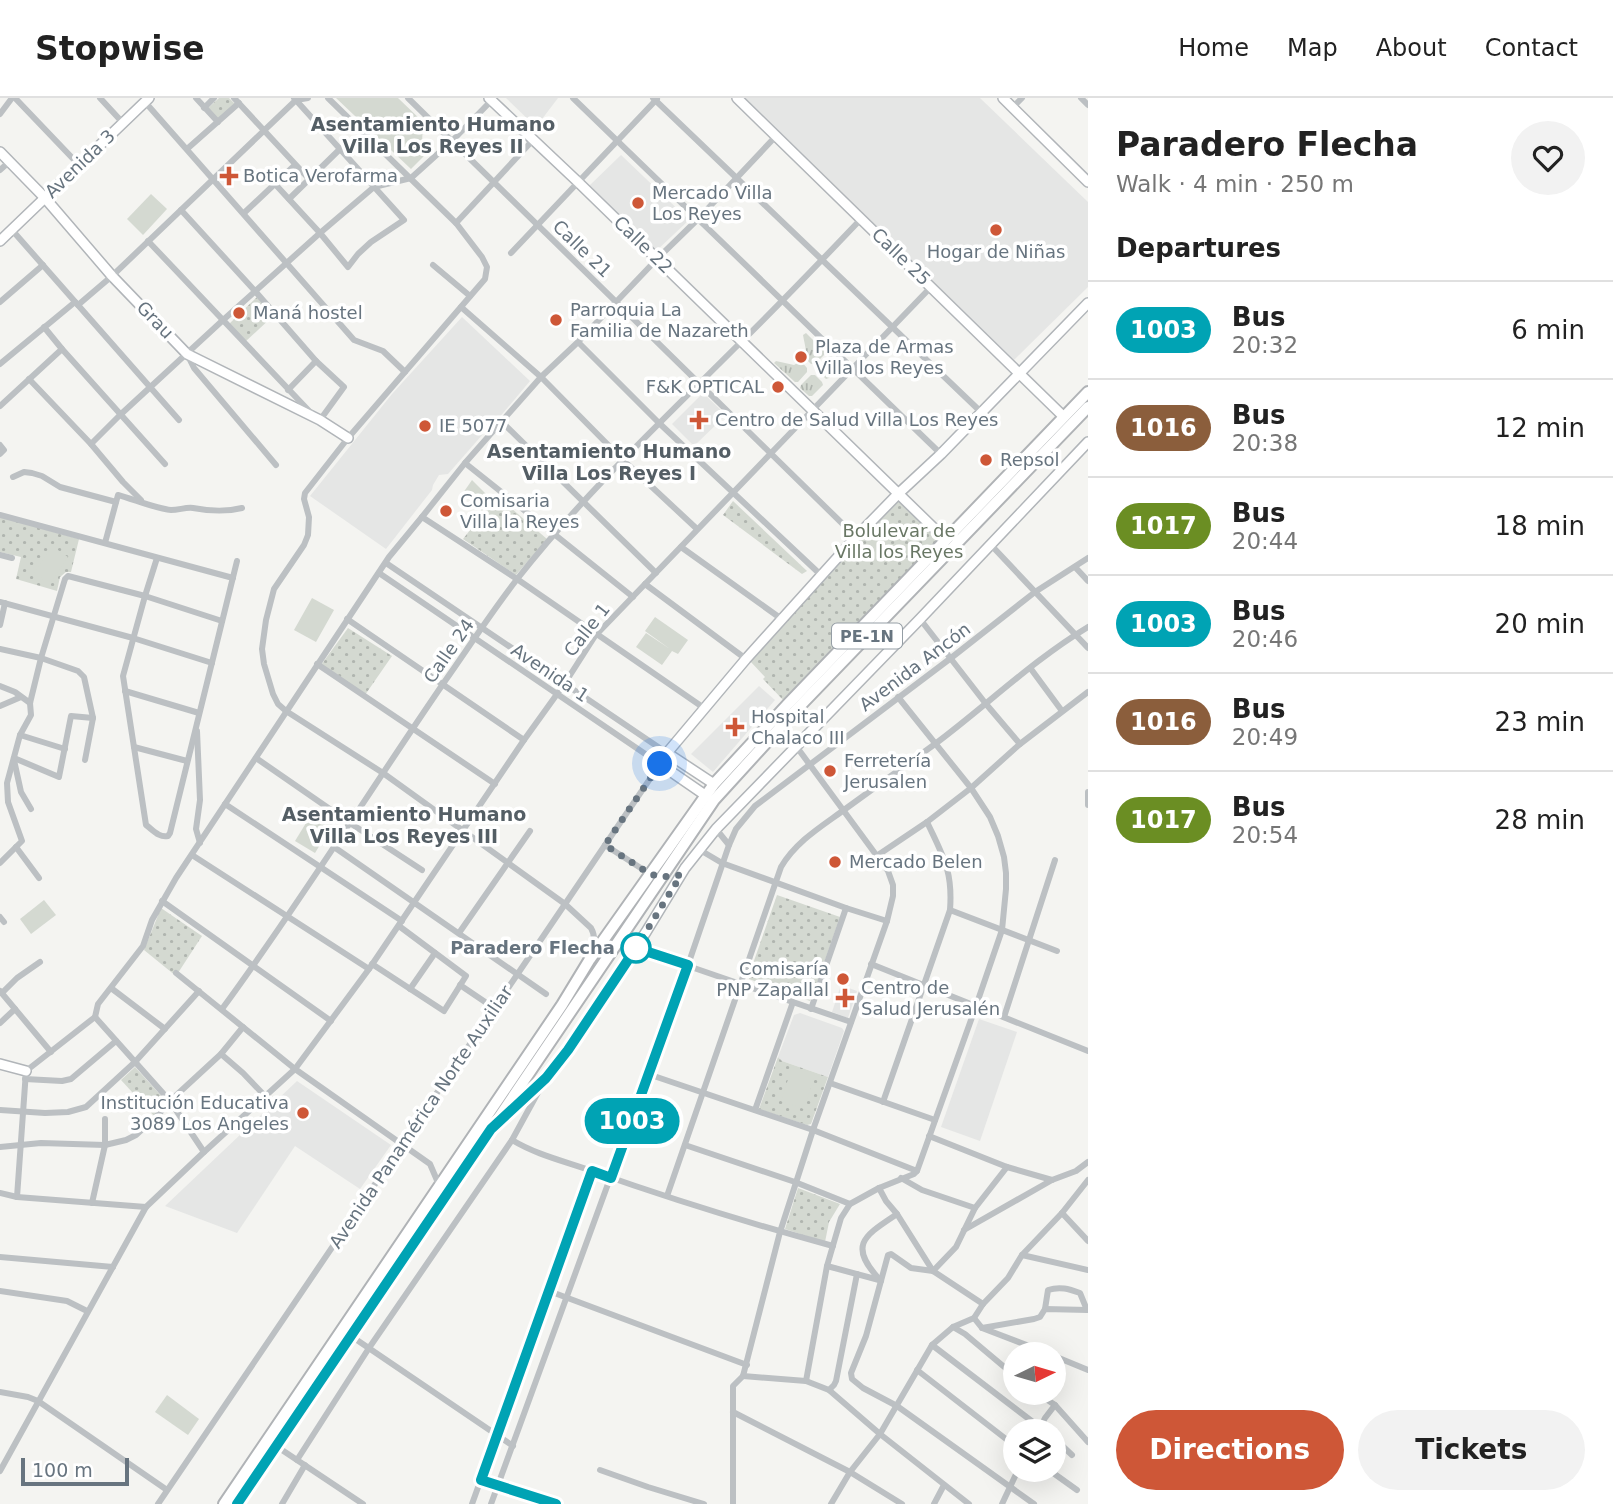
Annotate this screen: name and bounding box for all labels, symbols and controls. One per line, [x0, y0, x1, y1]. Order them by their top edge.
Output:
text: Stopwise [35, 29, 205, 68]
text: Home [1178, 34, 1249, 62]
text: Map [1287, 34, 1338, 62]
text: About [1376, 34, 1447, 62]
text: Contact [1485, 34, 1578, 62]
district label: Asentamiento Humano Villa Los Reyes II [311, 113, 555, 157]
button: heart [1511, 121, 1585, 195]
street label: Avenida 3 [40, 125, 119, 202]
text: Paradero Flecha [1116, 125, 1418, 164]
place label: Botica Verofarma [243, 165, 398, 186]
marker: Botica Verofarma [221, 168, 237, 184]
text: Walk · 4 min · 250 m [1116, 171, 1354, 197]
place label: Mercado Villa Los Reyes [652, 182, 773, 224]
marker: Mercado Villa Los Reyes [630, 195, 646, 211]
street label: Calle 22 [610, 212, 677, 278]
street label: Calle 21 [549, 216, 616, 282]
marker: Hogar de Niñas [988, 222, 1004, 238]
street label: Calle 25 [868, 224, 935, 290]
text: Departures [1116, 233, 1281, 263]
place label: Hogar de Niñas [927, 241, 1065, 262]
street label: Grau [133, 297, 178, 343]
place label: Parroquia La Familia de Nazareth [570, 299, 749, 341]
place label: Maná hostel [253, 302, 363, 323]
text: Bus [1232, 302, 1286, 332]
marker: Maná hostel [231, 305, 247, 321]
marker: Parroquia La Familia de Nazareth [548, 312, 564, 328]
text: 6 min [1511, 315, 1585, 345]
text: 1003 [1130, 316, 1197, 344]
text: 20:32 [1232, 332, 1298, 358]
place label: Plaza de Armas Villa los Reyes [815, 336, 954, 378]
marker: Plaza de Armas Villa los Reyes [793, 349, 809, 365]
place label: F&K OPTICAL [646, 376, 764, 397]
marker: F&K OPTICAL [770, 379, 786, 395]
text: Bus [1232, 400, 1286, 430]
place label: Centro de Salud Villa Los Reyes [715, 409, 998, 430]
marker: Centro de Salud Villa Los Reyes [689, 410, 709, 430]
text: 12 min [1495, 413, 1585, 443]
text: 1016 [1130, 414, 1197, 442]
place label: IE 5077 [439, 415, 507, 436]
marker: IE 5077 [417, 418, 433, 434]
text: 20:38 [1232, 430, 1298, 456]
district label: Asentamiento Humano Villa Los Reyes I [487, 440, 731, 484]
place label: Repsol [1000, 449, 1060, 470]
marker: Repsol [978, 452, 994, 468]
place label: Comisaria Villa la Reyes [460, 490, 579, 532]
text: Bus [1232, 498, 1286, 528]
marker: Comisaria Villa la Reyes [438, 503, 454, 519]
text: 18 min [1495, 511, 1585, 541]
text: 1017 [1130, 512, 1197, 540]
park label: Bolulevar de Villa los Reyes [835, 520, 963, 562]
text: 20:44 [1232, 528, 1298, 554]
text: Bus [1232, 596, 1286, 626]
street label: Calle 1 [559, 599, 614, 661]
text: 20 min [1495, 609, 1585, 639]
text: 1003 [1130, 610, 1197, 638]
street label: Calle 24 [419, 615, 478, 687]
street label: Avenida Ancón [855, 618, 974, 715]
road number: PE-1N [832, 624, 902, 649]
text: 20:46 [1232, 626, 1298, 652]
street label: Avenida 1 [508, 639, 593, 706]
text: Bus [1232, 694, 1286, 724]
place label: Hospital Chalaco III [751, 706, 845, 748]
text: 23 min [1495, 707, 1585, 737]
text: 1016 [1130, 708, 1197, 736]
marker: Hospital Chalaco III [725, 717, 745, 737]
text: 20:49 [1232, 724, 1298, 750]
your location [642, 746, 677, 781]
place label: Ferretería Jerusalen [843, 750, 931, 792]
marker: Ferretería Jerusalen [822, 763, 838, 779]
text: Bus [1232, 792, 1286, 822]
district label: Asentamiento Humano Villa Los Reyes III [282, 803, 526, 847]
text: 28 min [1495, 805, 1585, 835]
text: 1017 [1130, 806, 1197, 834]
text: 20:54 [1232, 822, 1298, 848]
place label: Mercado Belen [849, 851, 983, 872]
marker: Mercado Belen [827, 854, 843, 870]
marker: Paradero Flecha [621, 933, 651, 963]
place label: Paradero Flecha [450, 937, 615, 958]
place label: Comisaría PNP Zapallal [716, 958, 829, 1000]
marker: Comisaría PNP Zapallal [835, 971, 851, 987]
place label: Centro de Salud Jerusalén [861, 977, 1000, 1019]
street label: Avenida Panamérica Norte Auxiliar [325, 981, 517, 1252]
marker: Centro de Salud Jerusalén [835, 988, 855, 1008]
place label: Institución Educativa 3089 Los Angeles [100, 1092, 289, 1134]
line badge: 1003 [583, 1098, 681, 1144]
marker: Institución Educativa 3089 Los Angeles [295, 1105, 311, 1121]
text: 1003 [599, 1107, 665, 1135]
north arrow [1003, 1342, 1066, 1405]
map controls [1003, 1342, 1066, 1482]
button: Directions [1116, 1410, 1344, 1490]
button: Tickets [1358, 1410, 1585, 1490]
button: layers [1003, 1419, 1066, 1482]
scale bar [21, 1455, 130, 1487]
text: 100 m [32, 1459, 93, 1481]

